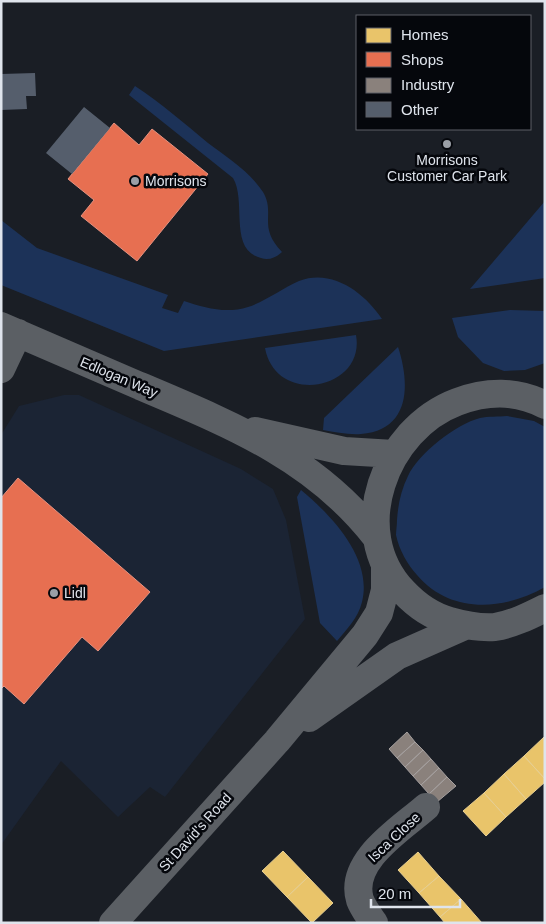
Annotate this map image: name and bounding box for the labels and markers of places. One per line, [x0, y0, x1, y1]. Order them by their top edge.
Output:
marker: Morrisons Customer Car Park [441, 138, 453, 150]
place label: Morrisons Customer Car Park [387, 152, 508, 184]
place label: Morrisons [145, 173, 206, 189]
marker: Morrisons [129, 175, 141, 187]
place label: Lidl [64, 585, 86, 601]
marker: Lidl [48, 587, 60, 599]

